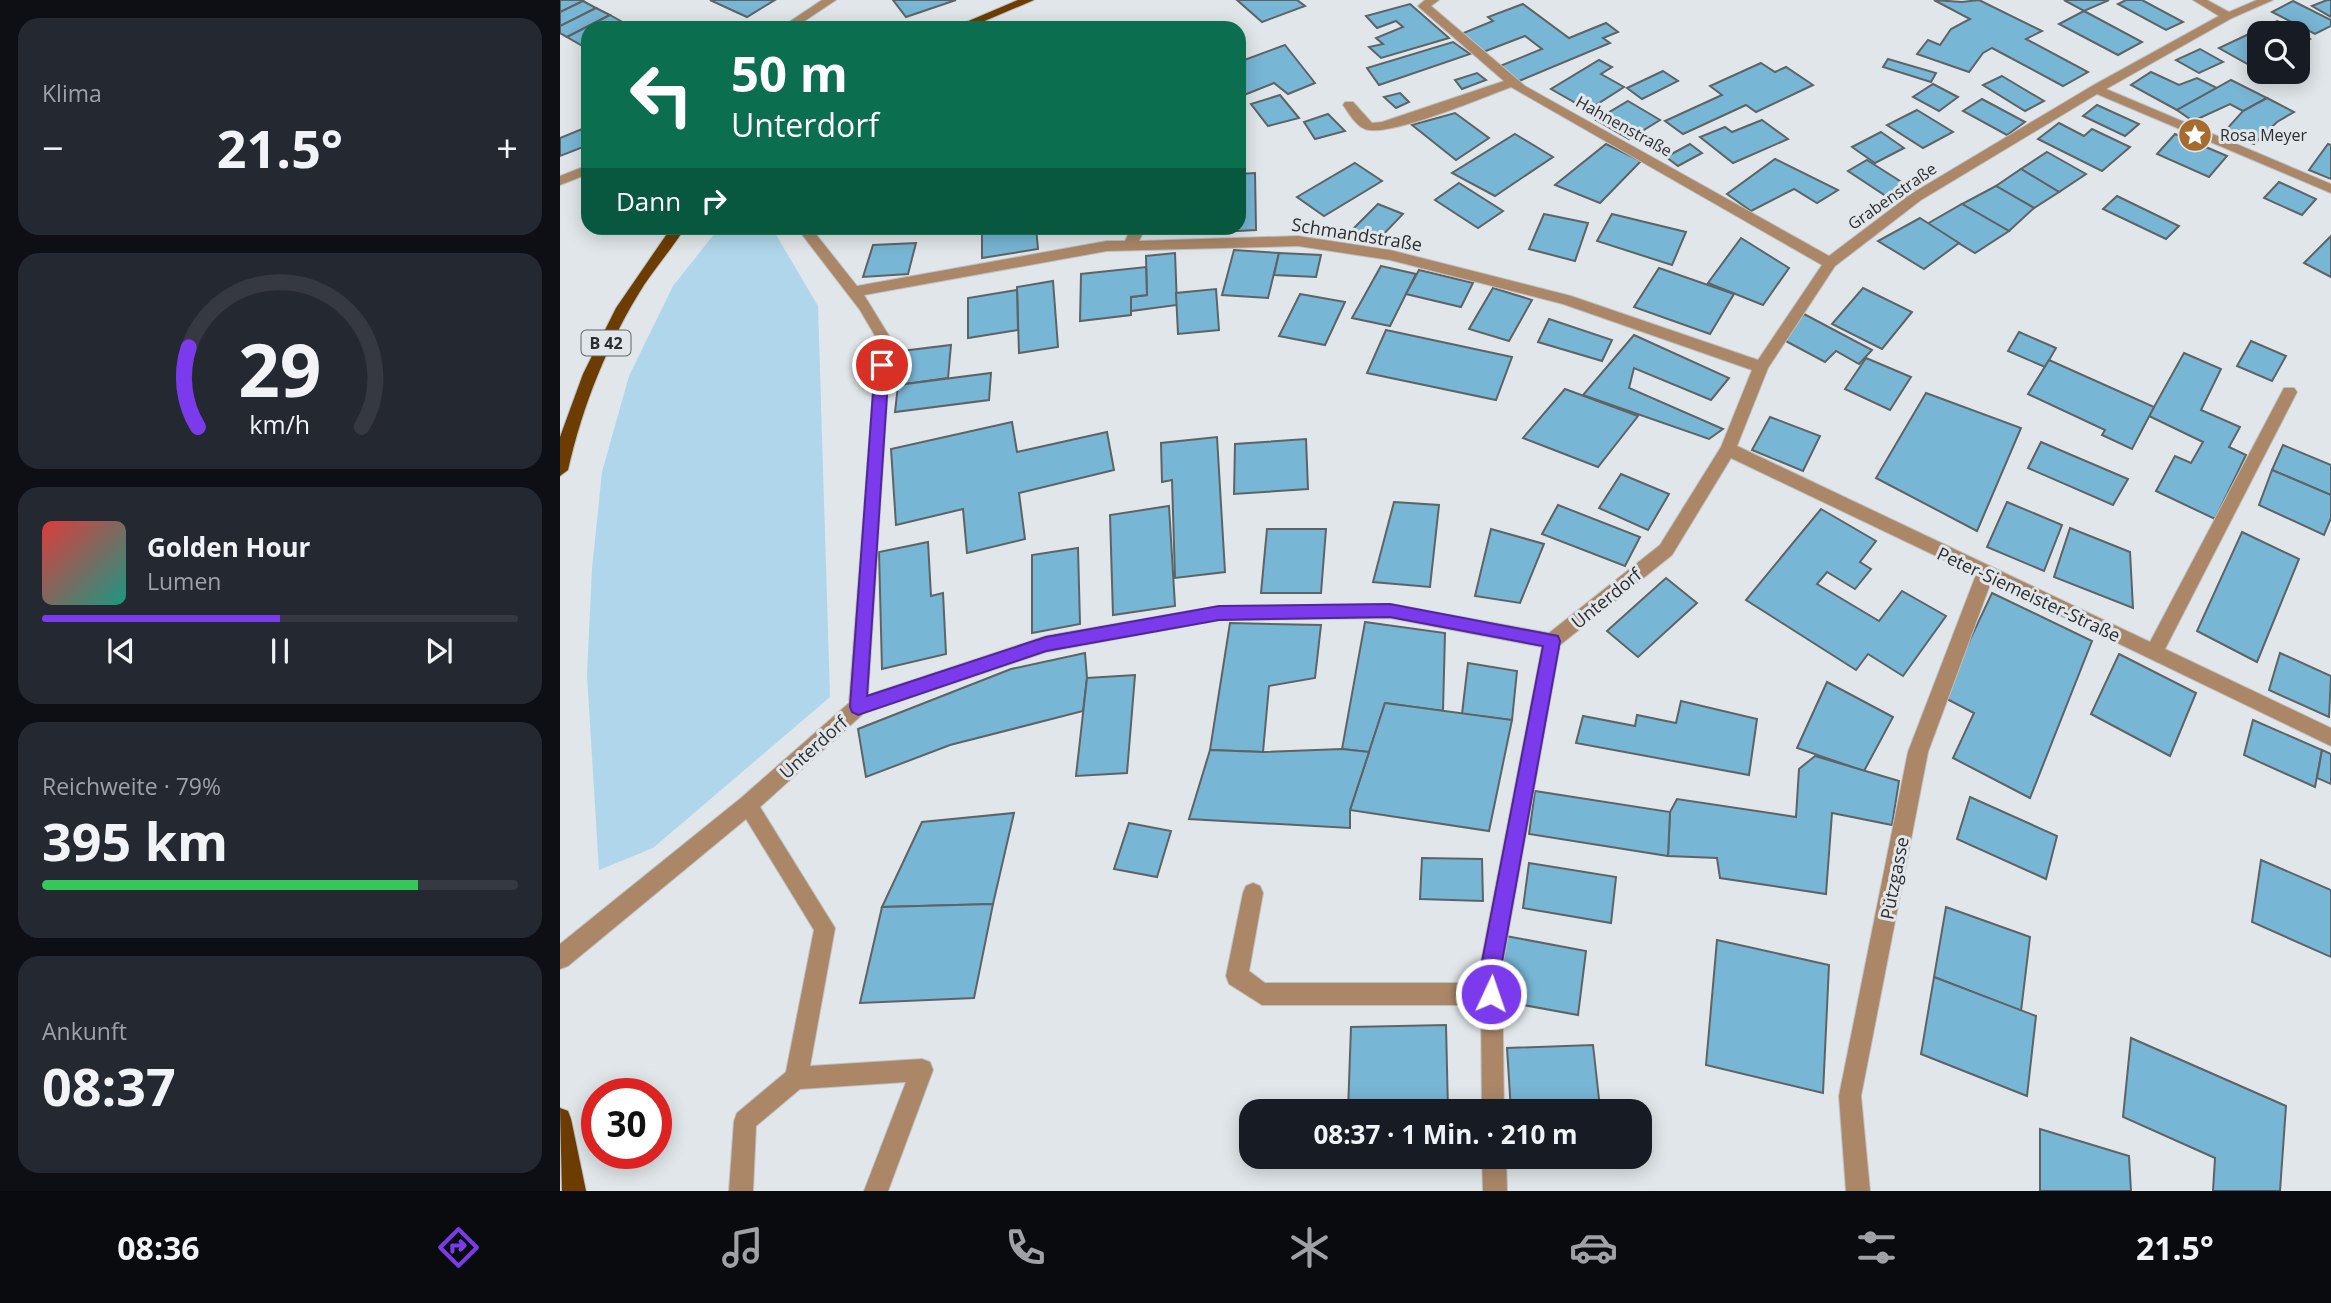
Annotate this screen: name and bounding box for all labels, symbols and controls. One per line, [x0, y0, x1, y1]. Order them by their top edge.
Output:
map controls [2247, 21, 2310, 84]
button: search [2247, 21, 2310, 84]
text: 50 m [731, 40, 848, 106]
icon: left [616, 49, 707, 140]
text: Klima [42, 77, 102, 109]
street label: Hahnenstraße [1572, 90, 1676, 162]
text: Unterdorf [731, 103, 879, 146]
text: 21.5° [217, 112, 343, 183]
place icon: Rosa Meyer [2176, 116, 2214, 154]
text: − [42, 121, 64, 173]
text: + [496, 121, 518, 173]
place label: Rosa Meyer [2220, 124, 2308, 146]
street label: Grabenstraße [1843, 157, 1941, 235]
icon: right [695, 182, 733, 220]
text: Dann [616, 183, 681, 219]
street label: Schmandstraße [1290, 212, 1424, 256]
text: 29 [238, 319, 322, 418]
road number: B 42 [582, 330, 630, 356]
pin [852, 335, 912, 395]
icon: arrive [863, 346, 901, 384]
text: km/h [250, 407, 310, 441]
text: Golden Hour [147, 529, 310, 565]
street label: Peter-Siemeister-Straße [1933, 541, 2125, 647]
street label: Unterdorf [1566, 562, 1647, 634]
text: Lumen [147, 565, 221, 597]
icon: previous [102, 632, 140, 670]
icon: pause [261, 632, 299, 670]
icon: next [420, 632, 458, 670]
street label: Unterdorf [774, 710, 853, 784]
text: Reichweite · 79% [42, 770, 221, 802]
text: 395 km [42, 805, 228, 876]
street label: Pützgasse [1874, 835, 1914, 921]
position arrow [1454, 957, 1528, 1031]
text: Ankunft [42, 1015, 127, 1047]
text: 08:37 [42, 1050, 176, 1121]
speed limit sign: 30 [581, 1078, 672, 1169]
text: 08:37 · 1 Min. · 210 m [1313, 1116, 1578, 1152]
icon: directions [434, 1223, 483, 1272]
icon: music [718, 1223, 767, 1272]
icon: phone [1001, 1223, 1050, 1272]
icon: climate [1285, 1223, 1334, 1272]
icon: car [1569, 1223, 1618, 1272]
icon: filters [1852, 1223, 1901, 1272]
text: 08:36 [117, 1226, 200, 1269]
text: 21.5° [2136, 1226, 2214, 1269]

